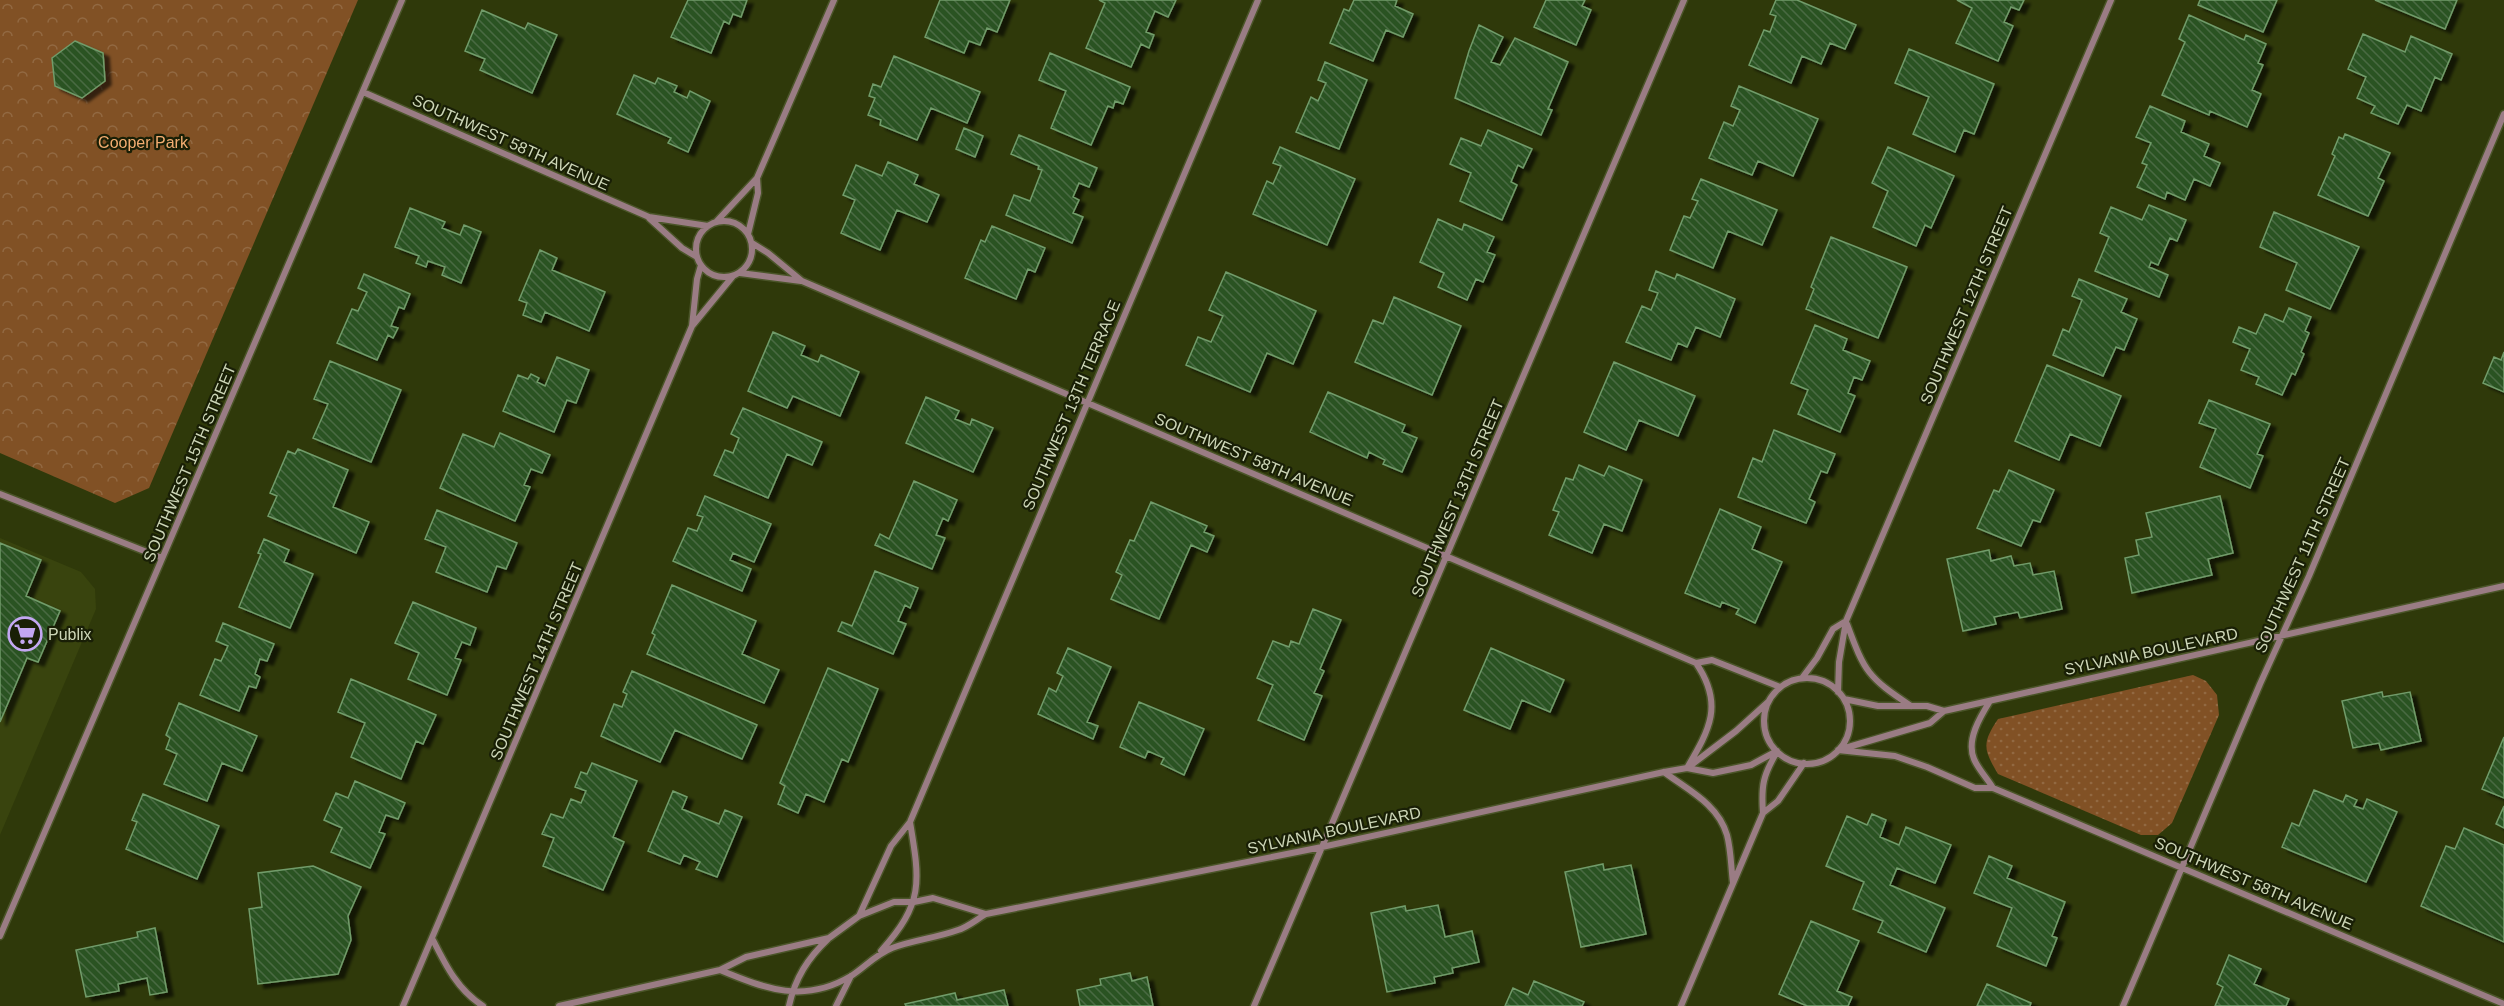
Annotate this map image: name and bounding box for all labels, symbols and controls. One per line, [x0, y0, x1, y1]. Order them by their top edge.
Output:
street label: SOUTHWEST 58TH AVENUE [410, 91, 612, 194]
park label: Cooper Park [98, 134, 189, 151]
street label: SOUTHWEST 12TH STREET [1917, 204, 2016, 407]
street label: SOUTHWEST 13TH TERRACE [1019, 298, 1123, 513]
street label: SOUTHWEST 15TH STREET [140, 362, 239, 565]
street label: SOUTHWEST 13TH STREET [1408, 397, 1507, 600]
street label: SOUTHWEST 58TH AVENUE [1152, 410, 1355, 509]
street label: SOUTHWEST 11TH STREET [2252, 455, 2353, 655]
street label: SOUTHWEST 14TH STREET [487, 560, 586, 763]
supermarket icon: Publix [7, 616, 43, 652]
street label: SYLVANIA BOULEVARD [2063, 625, 2239, 678]
place label: Publix [48, 626, 92, 643]
street label: SYLVANIA BOULEVARD [1246, 804, 1422, 857]
street label: SOUTHWEST 58TH AVENUE [2152, 834, 2355, 933]

